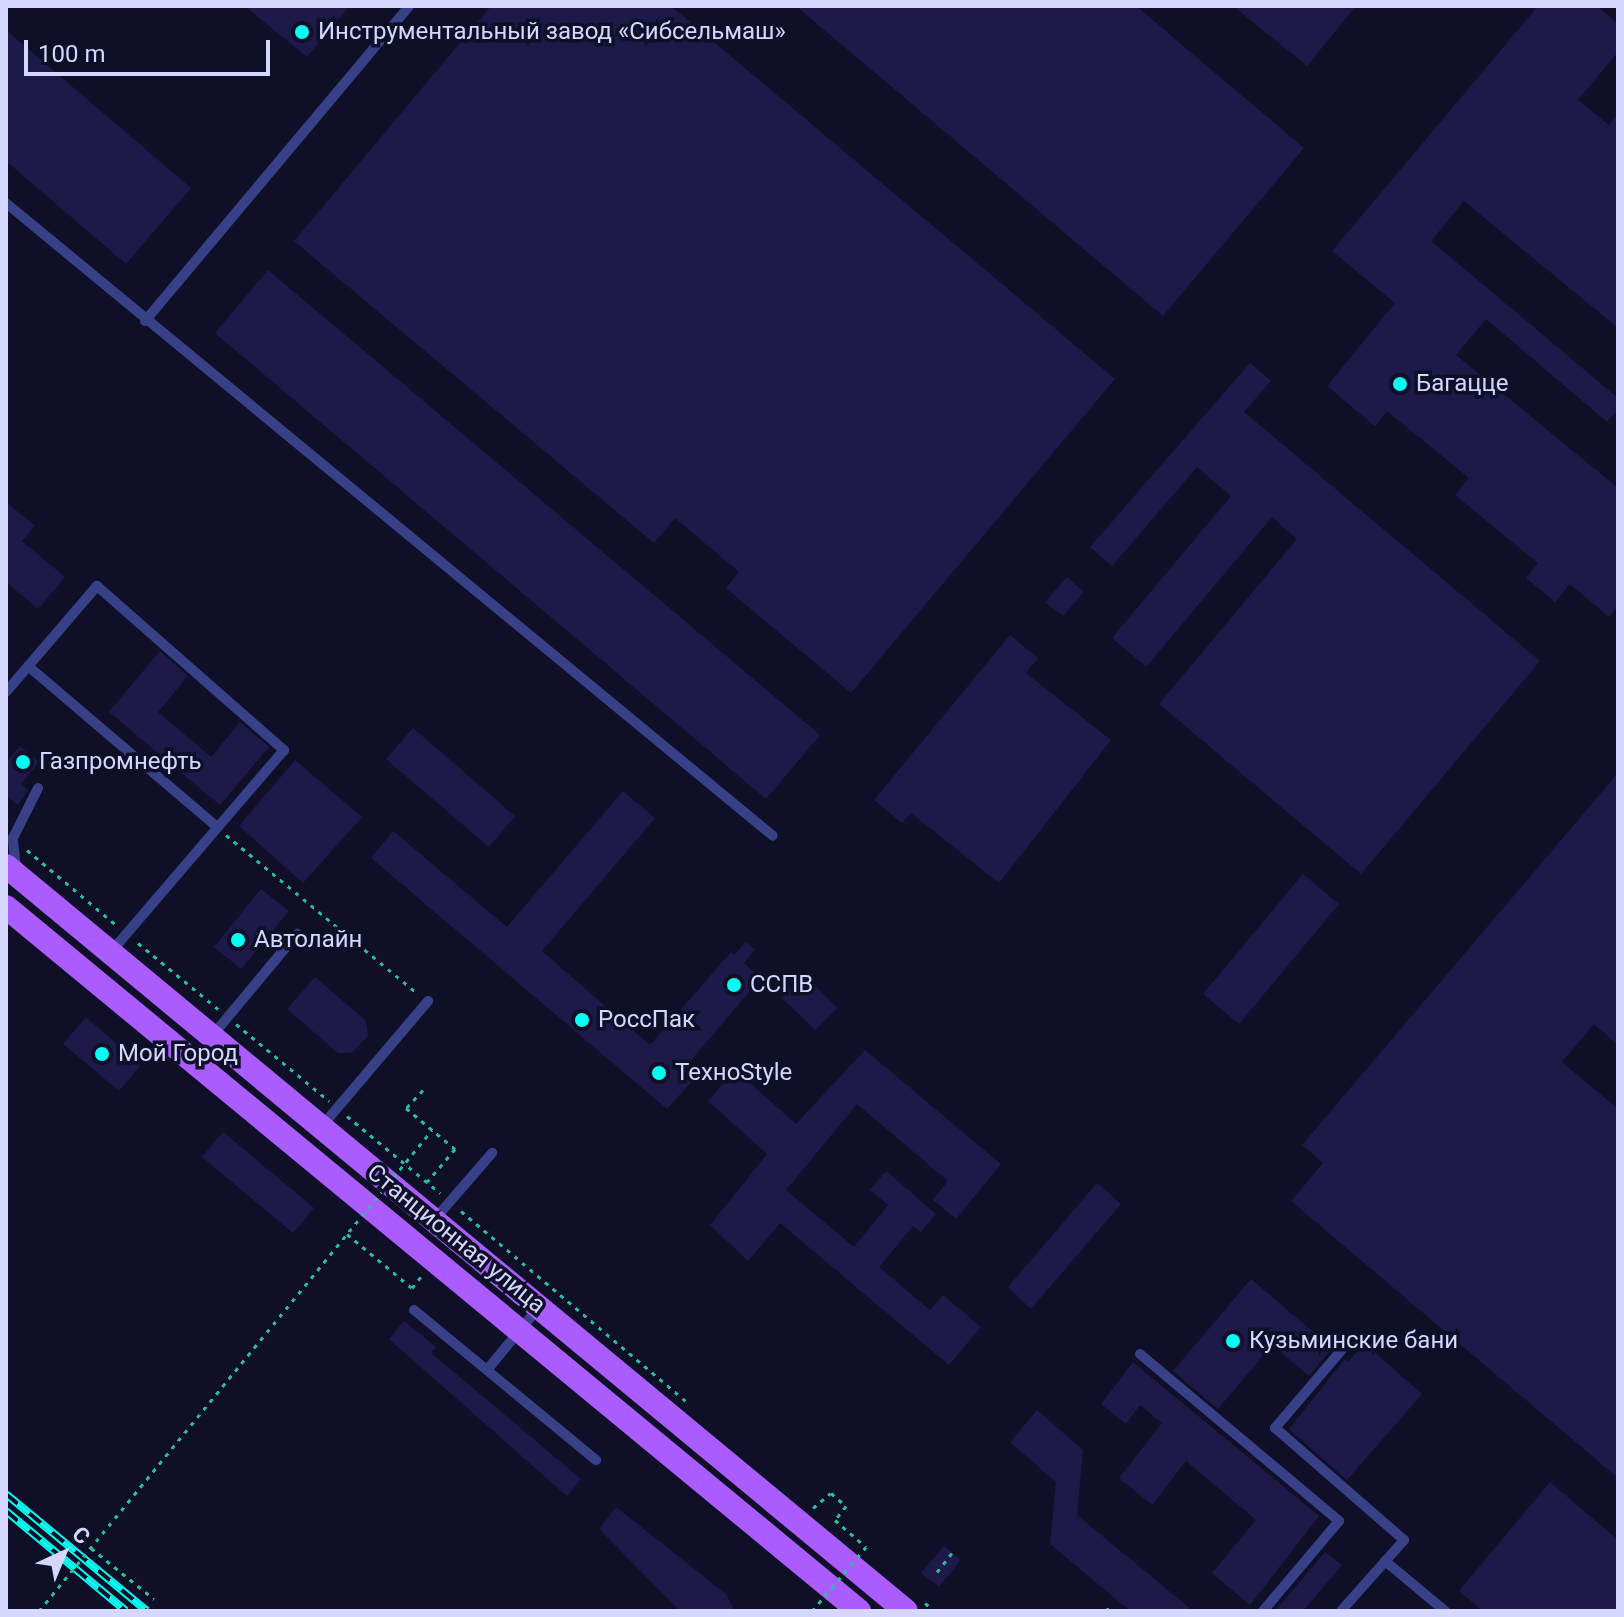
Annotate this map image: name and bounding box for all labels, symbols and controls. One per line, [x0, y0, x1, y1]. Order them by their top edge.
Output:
place label: Инструментальный завод «Сибсельмаш» [318, 18, 786, 46]
marker: Инструментальный завод «Сибсельмаш» [293, 23, 311, 41]
scale bar [28, 24, 274, 74]
text: 100 m [38, 40, 105, 68]
place label: Багацце [1416, 370, 1508, 398]
marker: Багацце [1391, 375, 1409, 393]
place label: Газпромнефть [39, 748, 202, 776]
marker: Газпромнефть [14, 753, 32, 771]
place label: Автолайн [254, 926, 362, 954]
marker: Автолайн [229, 931, 247, 949]
place label: ССПВ [750, 971, 813, 999]
marker: ССПВ [725, 976, 743, 994]
place label: РоссПак [598, 1006, 695, 1034]
marker: РоссПак [573, 1011, 591, 1029]
place label: Мой Город [118, 1040, 238, 1068]
marker: Мой Город [93, 1045, 111, 1063]
place label: ТехноStyle [675, 1059, 792, 1087]
marker: ТехноStyle [650, 1064, 668, 1082]
street label: Станционная улица [361, 1158, 551, 1320]
place label: Кузьминские бани [1249, 1327, 1458, 1355]
marker: Кузьминские бани [1224, 1332, 1242, 1350]
north arrow [24, 1513, 104, 1593]
text: С [67, 1521, 95, 1549]

